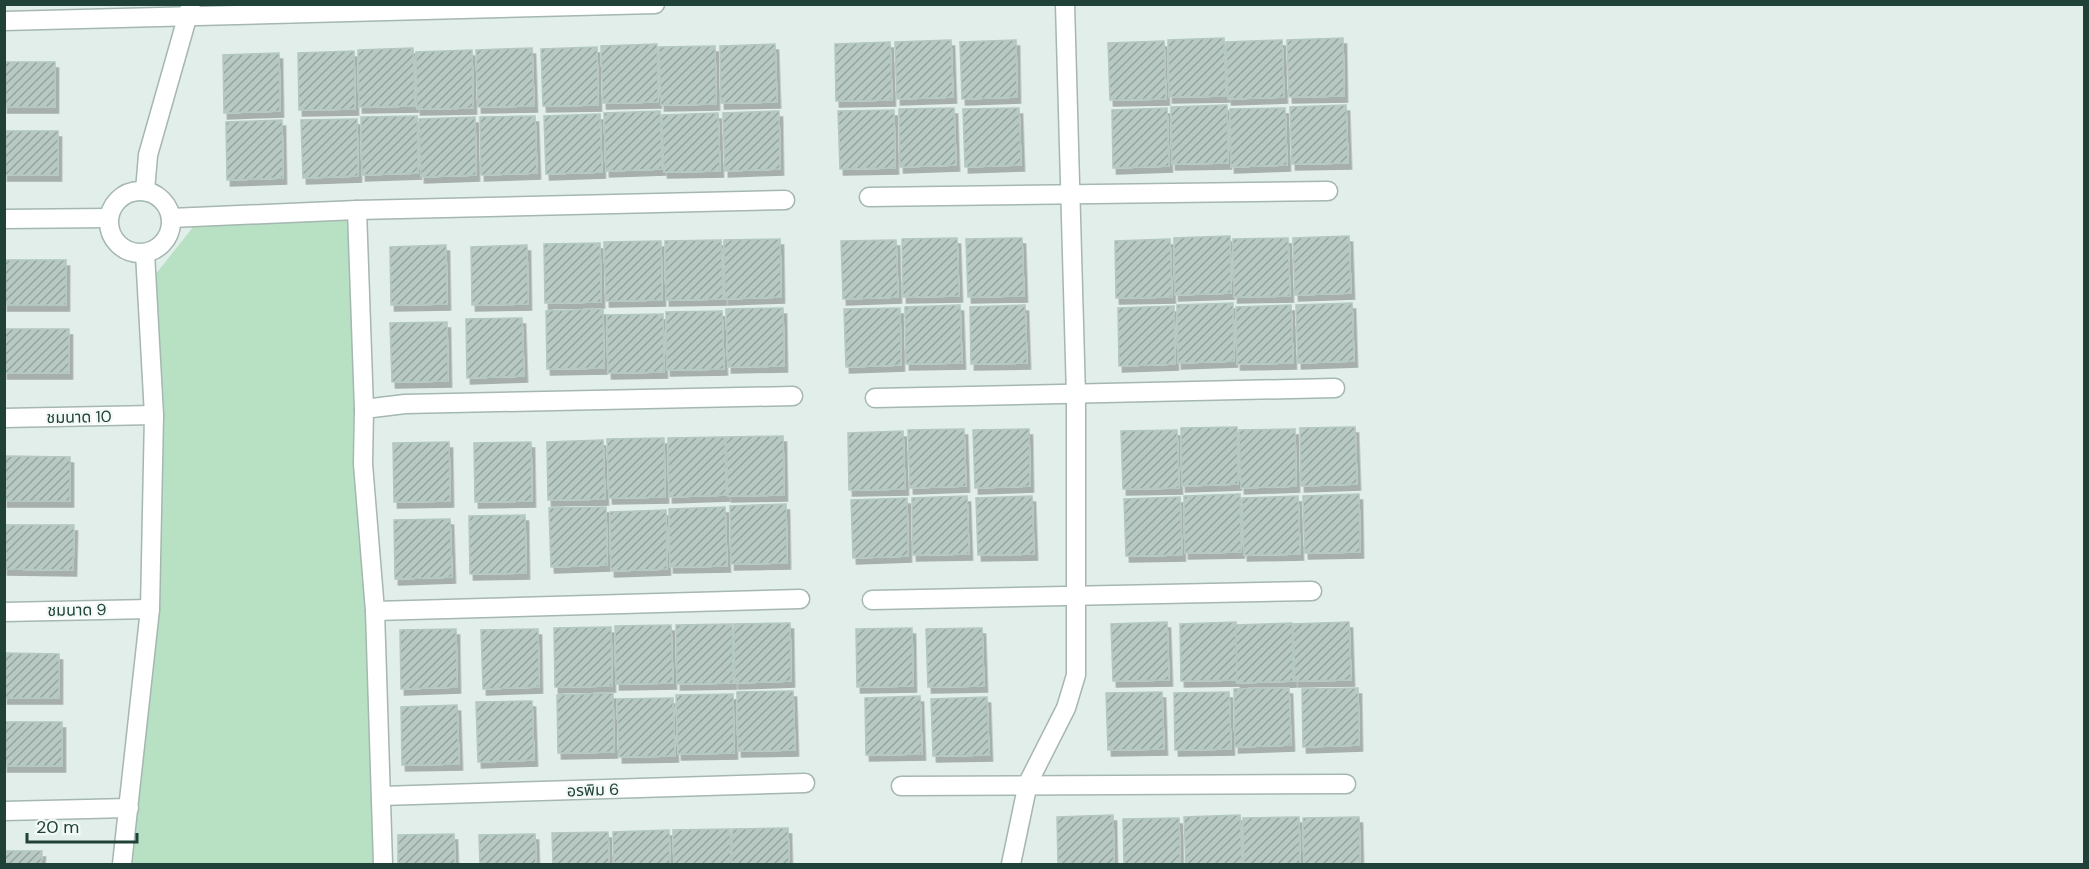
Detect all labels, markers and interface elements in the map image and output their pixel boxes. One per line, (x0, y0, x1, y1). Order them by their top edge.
street label: ชมนาด 10 (46, 406, 112, 428)
street label: ชมนาด 9 (47, 599, 107, 621)
street label: อรพิม 6 (567, 779, 619, 801)
scale bar (27, 806, 136, 844)
text: 20 m (36, 815, 79, 839)

